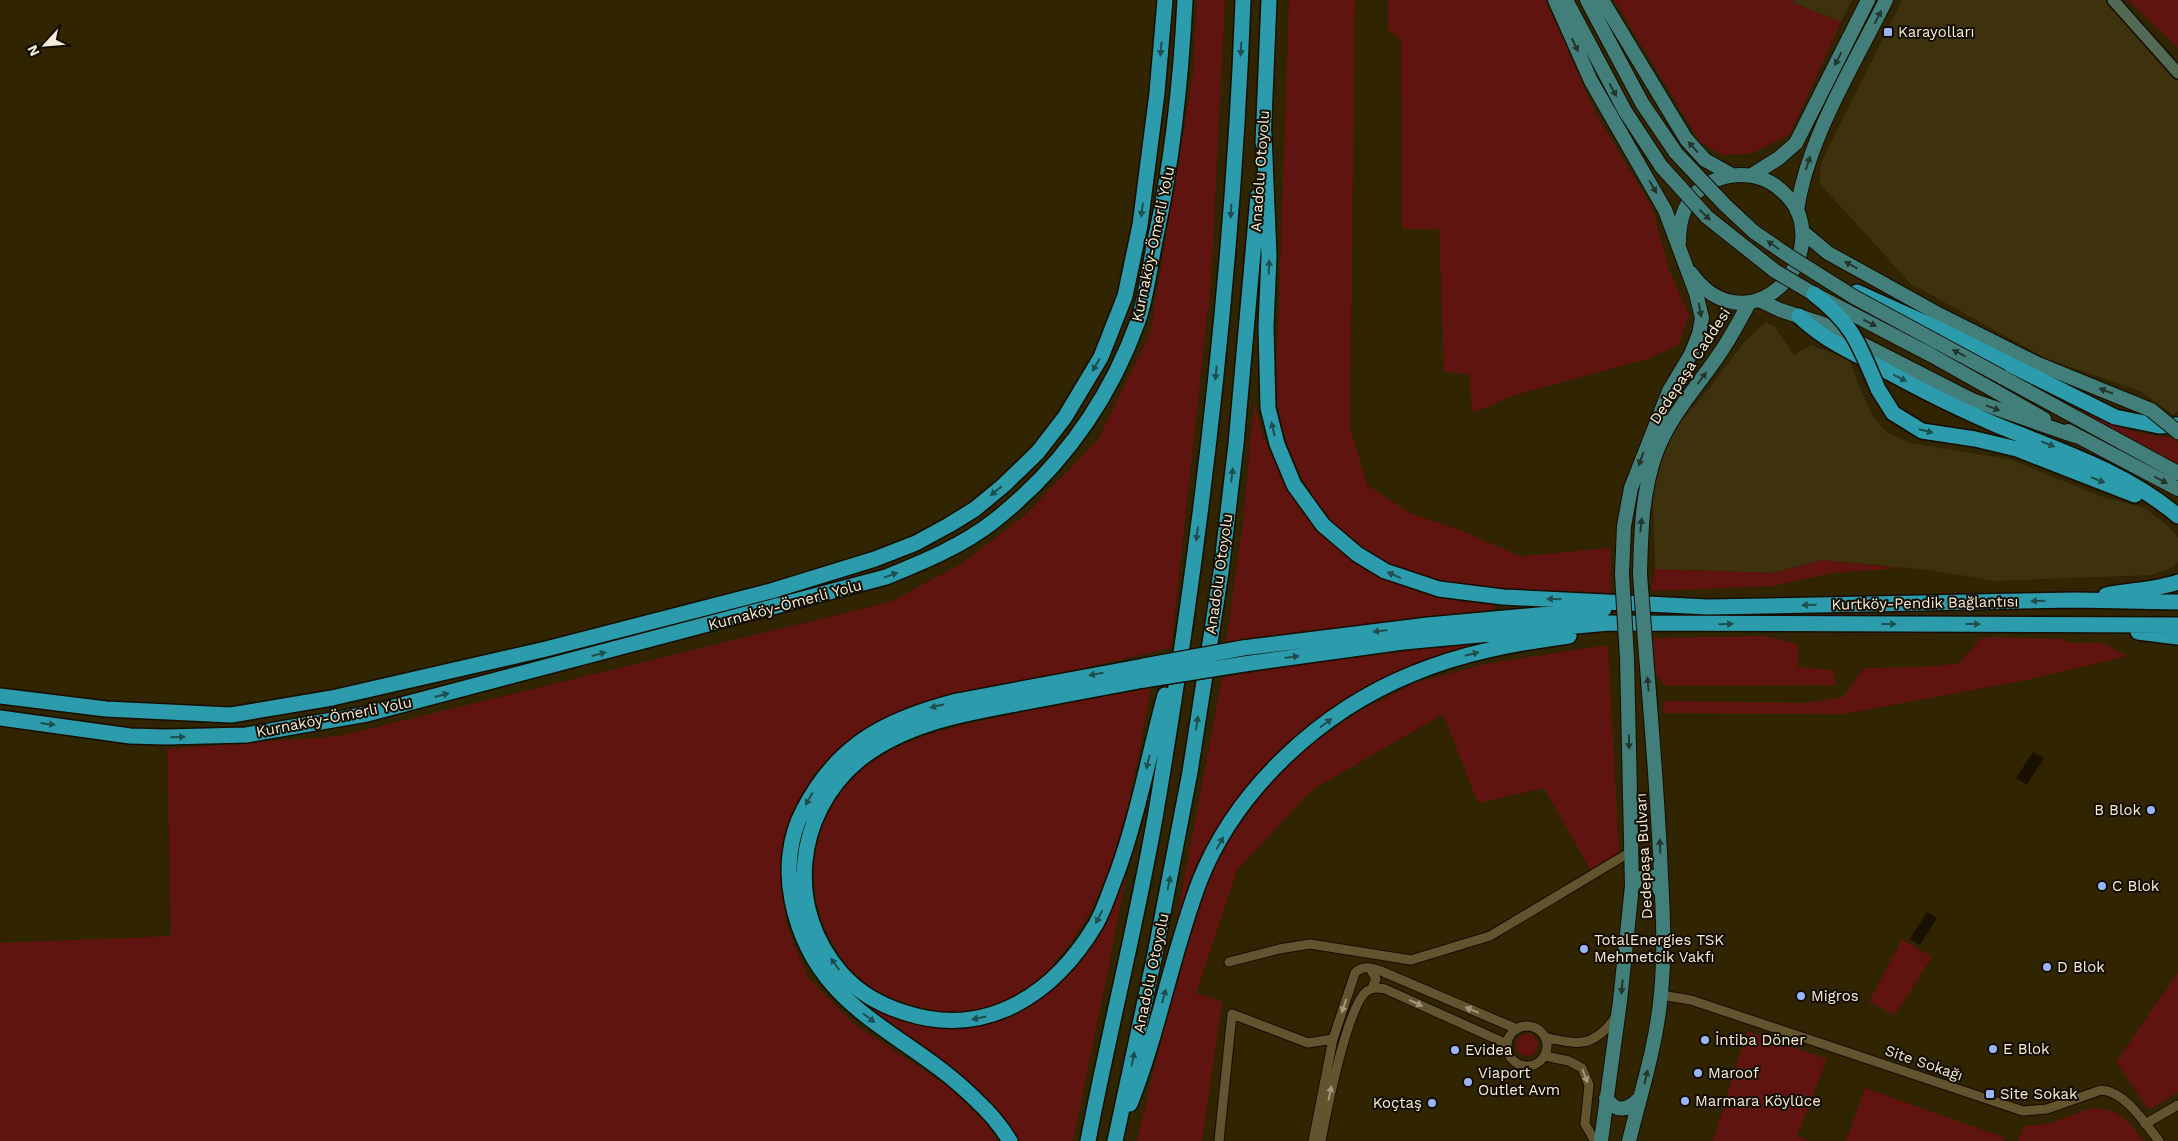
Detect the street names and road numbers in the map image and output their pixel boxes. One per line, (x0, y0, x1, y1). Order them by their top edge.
street label: Anadolu Otoyolu (1247, 110, 1273, 232)
street label: Kurnaköy-Ömerli Yolu (1128, 165, 1178, 323)
street label: Dedepaşa Caddesi (1646, 305, 1734, 427)
street label: Anadolu Otoyolu (1202, 512, 1236, 636)
street label: Kurnaköy-Ömerli Yolu (706, 576, 864, 634)
street label: Kurtköy-Pendik Bağlantısı (1831, 592, 2019, 614)
street label: Kurnaköy-Ömerli Yolu (255, 693, 413, 741)
street label: Dedepaşa Bulvarı (1632, 793, 1656, 919)
street label: Anadolu Otoyolu (1130, 912, 1172, 1034)
street label: Site Sokağı (1883, 1041, 1965, 1085)

